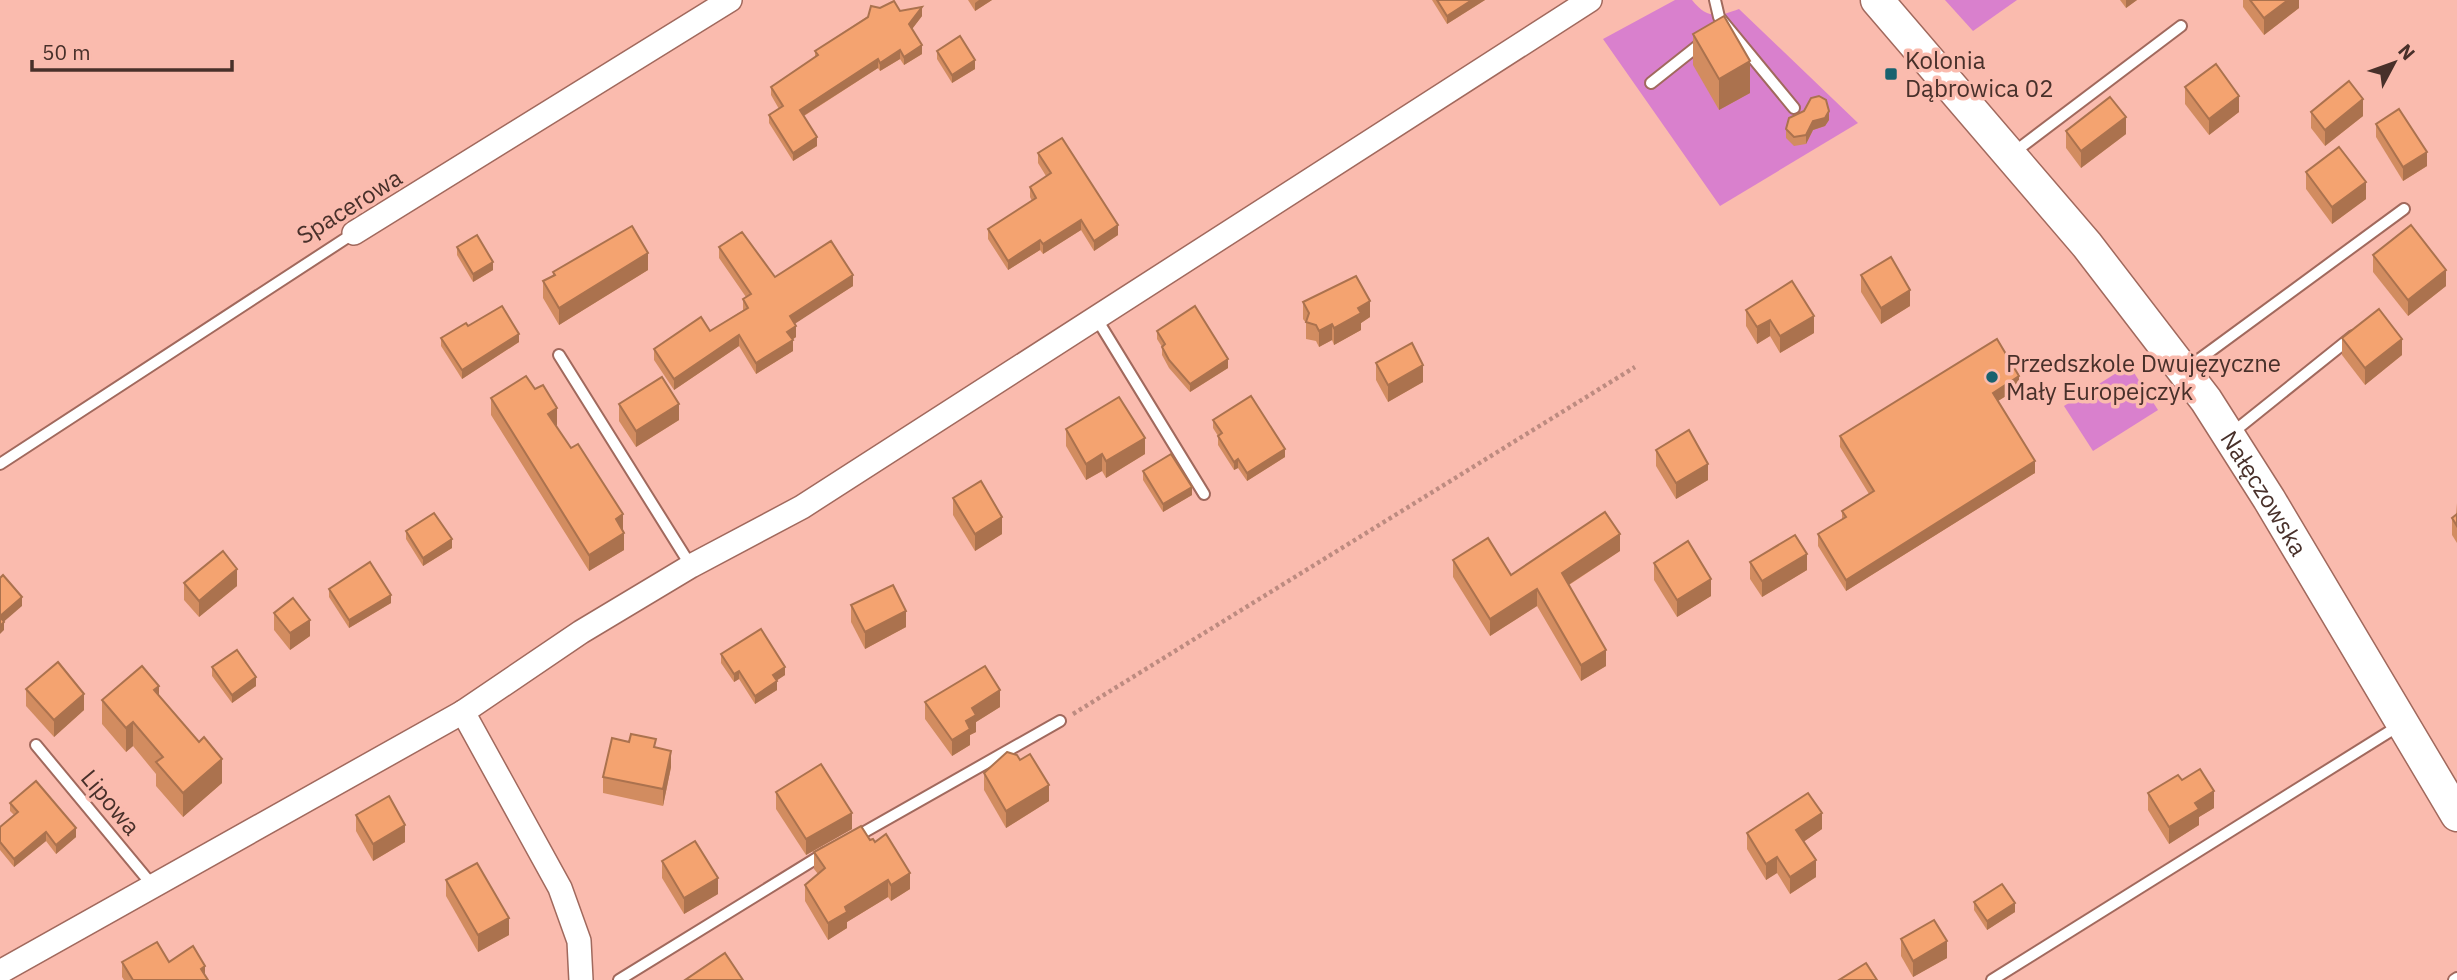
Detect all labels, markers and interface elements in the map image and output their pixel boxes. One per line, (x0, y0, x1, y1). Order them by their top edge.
scale bar (32, 28, 231, 72)
north arrow (2359, 28, 2429, 98)
text: 50 m (42, 38, 91, 66)
text: N (2393, 39, 2420, 65)
place label: Kolonia Dąbrowica 02 (1905, 44, 2054, 104)
marker: Kolonia Dąbrowica 02 (1883, 66, 1899, 82)
street label: Spacerowa (290, 161, 408, 251)
place label: Przedszkole Dwujęzyczne Mały Europejczyk (2006, 347, 2281, 407)
marker: Przedszkole Dwujęzyczne Mały Europejczyk (1984, 369, 2000, 385)
street label: Nałęczowska (2214, 424, 2315, 562)
street label: Lipowa (74, 762, 148, 842)

